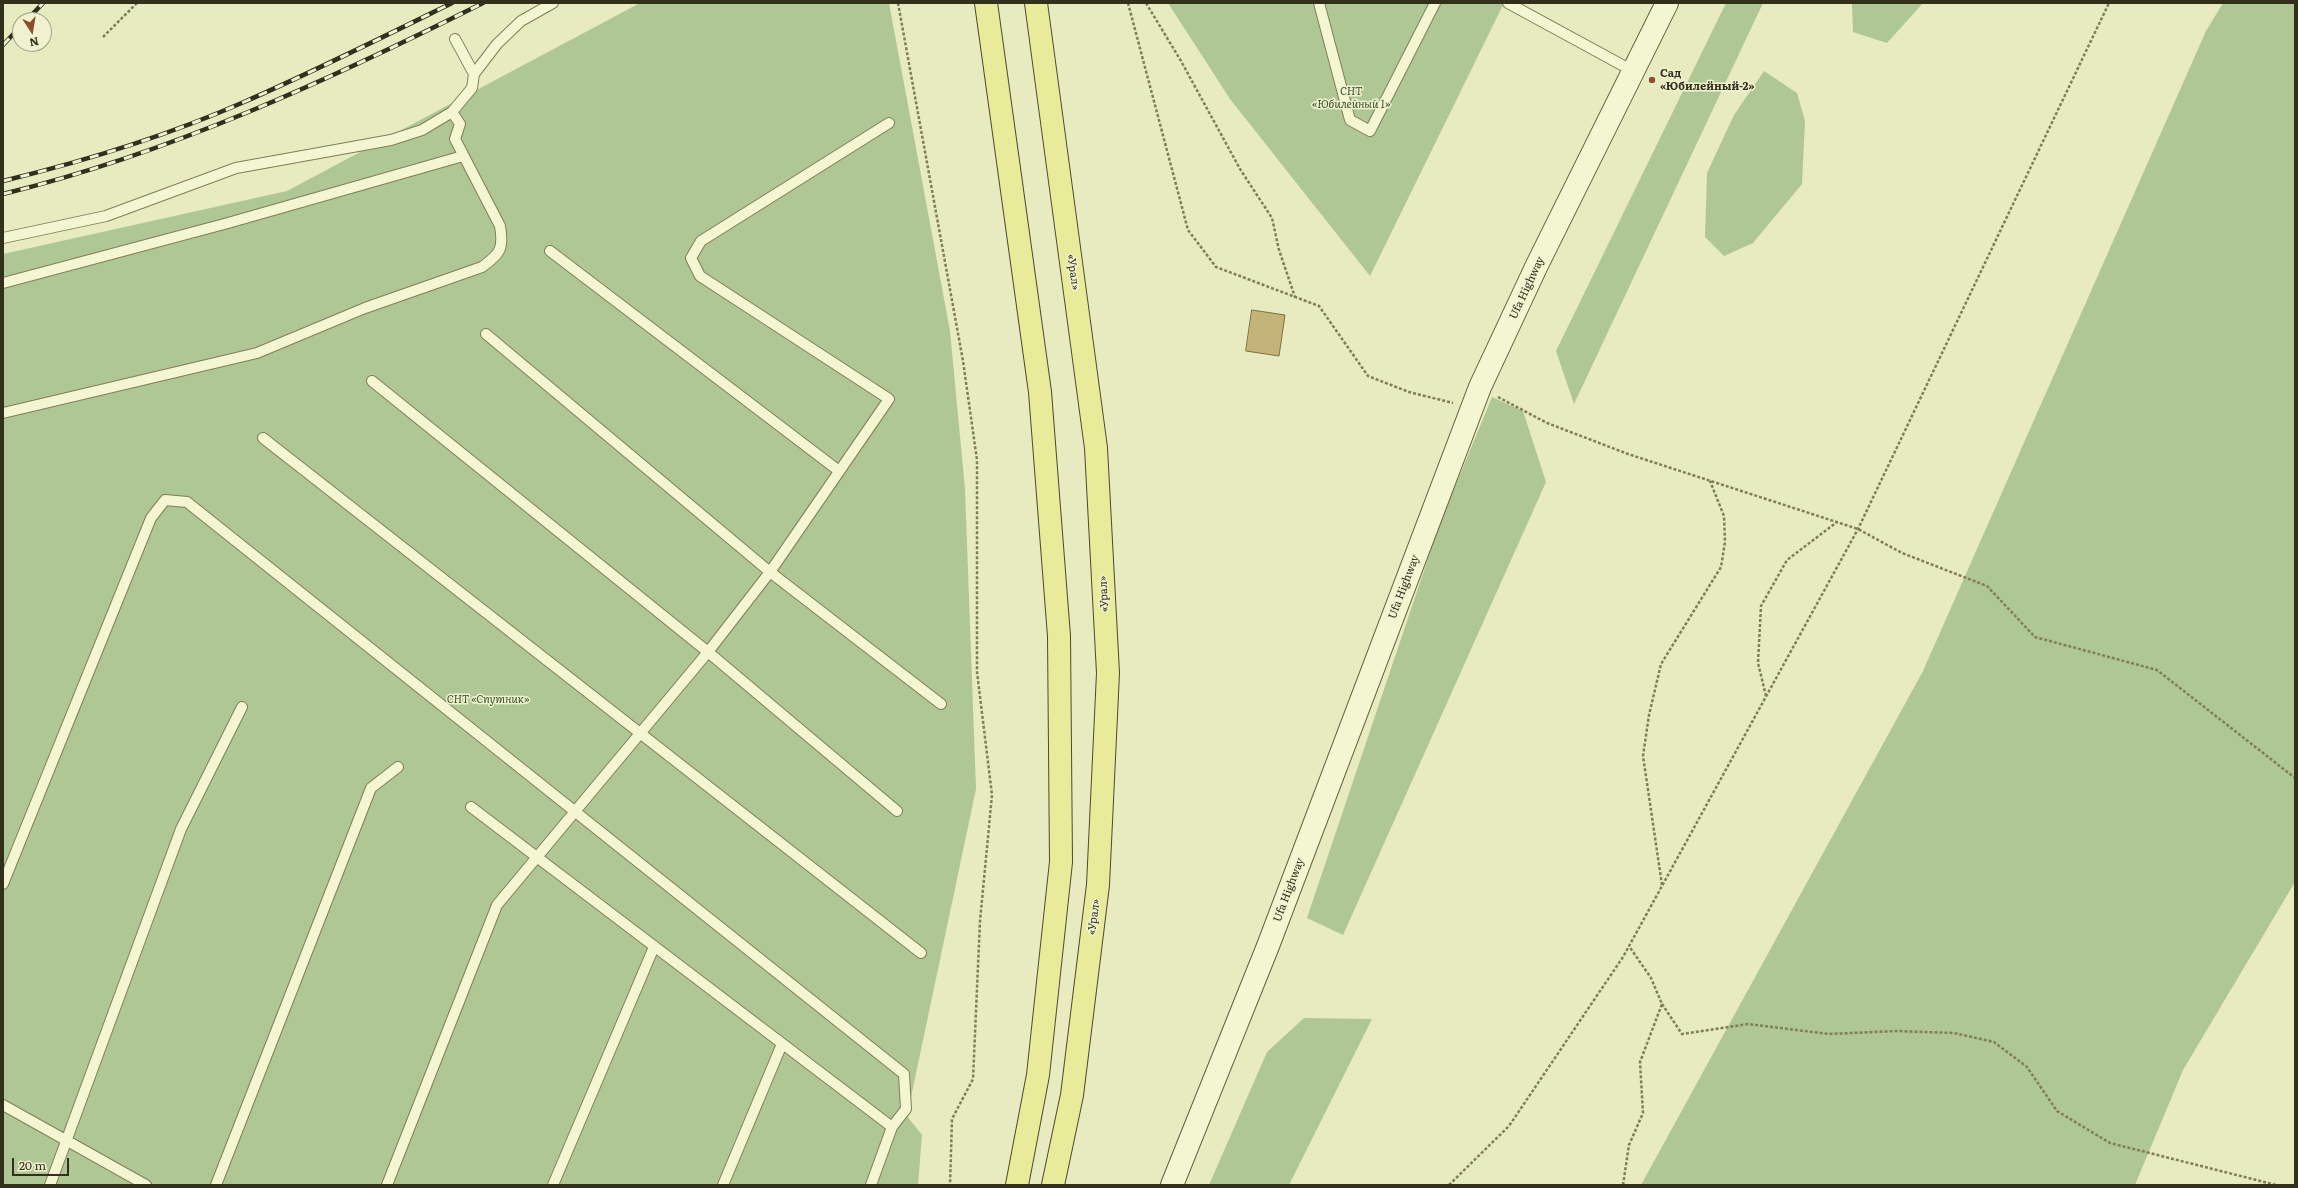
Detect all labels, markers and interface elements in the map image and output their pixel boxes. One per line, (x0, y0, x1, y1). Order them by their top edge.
north arrow (12, 12, 52, 52)
text: N (28, 34, 40, 52)
place label: Сад «Юбилейный-2» (1660, 67, 1754, 93)
marker: Сад «Юбилейный-2» (1647, 75, 1657, 85)
park label: СНТ «Юбилейный 1» (1312, 85, 1390, 111)
street label: «Урал» (1064, 253, 1082, 291)
street label: Ufa Highway (1507, 255, 1547, 321)
street label: Ufa Highway (1386, 553, 1422, 621)
street label: «Урал» (1096, 575, 1112, 613)
park label: СНТ «Спутник» (447, 693, 529, 707)
street label: Ufa Highway (1271, 856, 1307, 924)
street label: «Урал» (1085, 898, 1103, 936)
scale bar (14, 1150, 71, 1176)
text: 20 m (19, 1156, 46, 1174)

